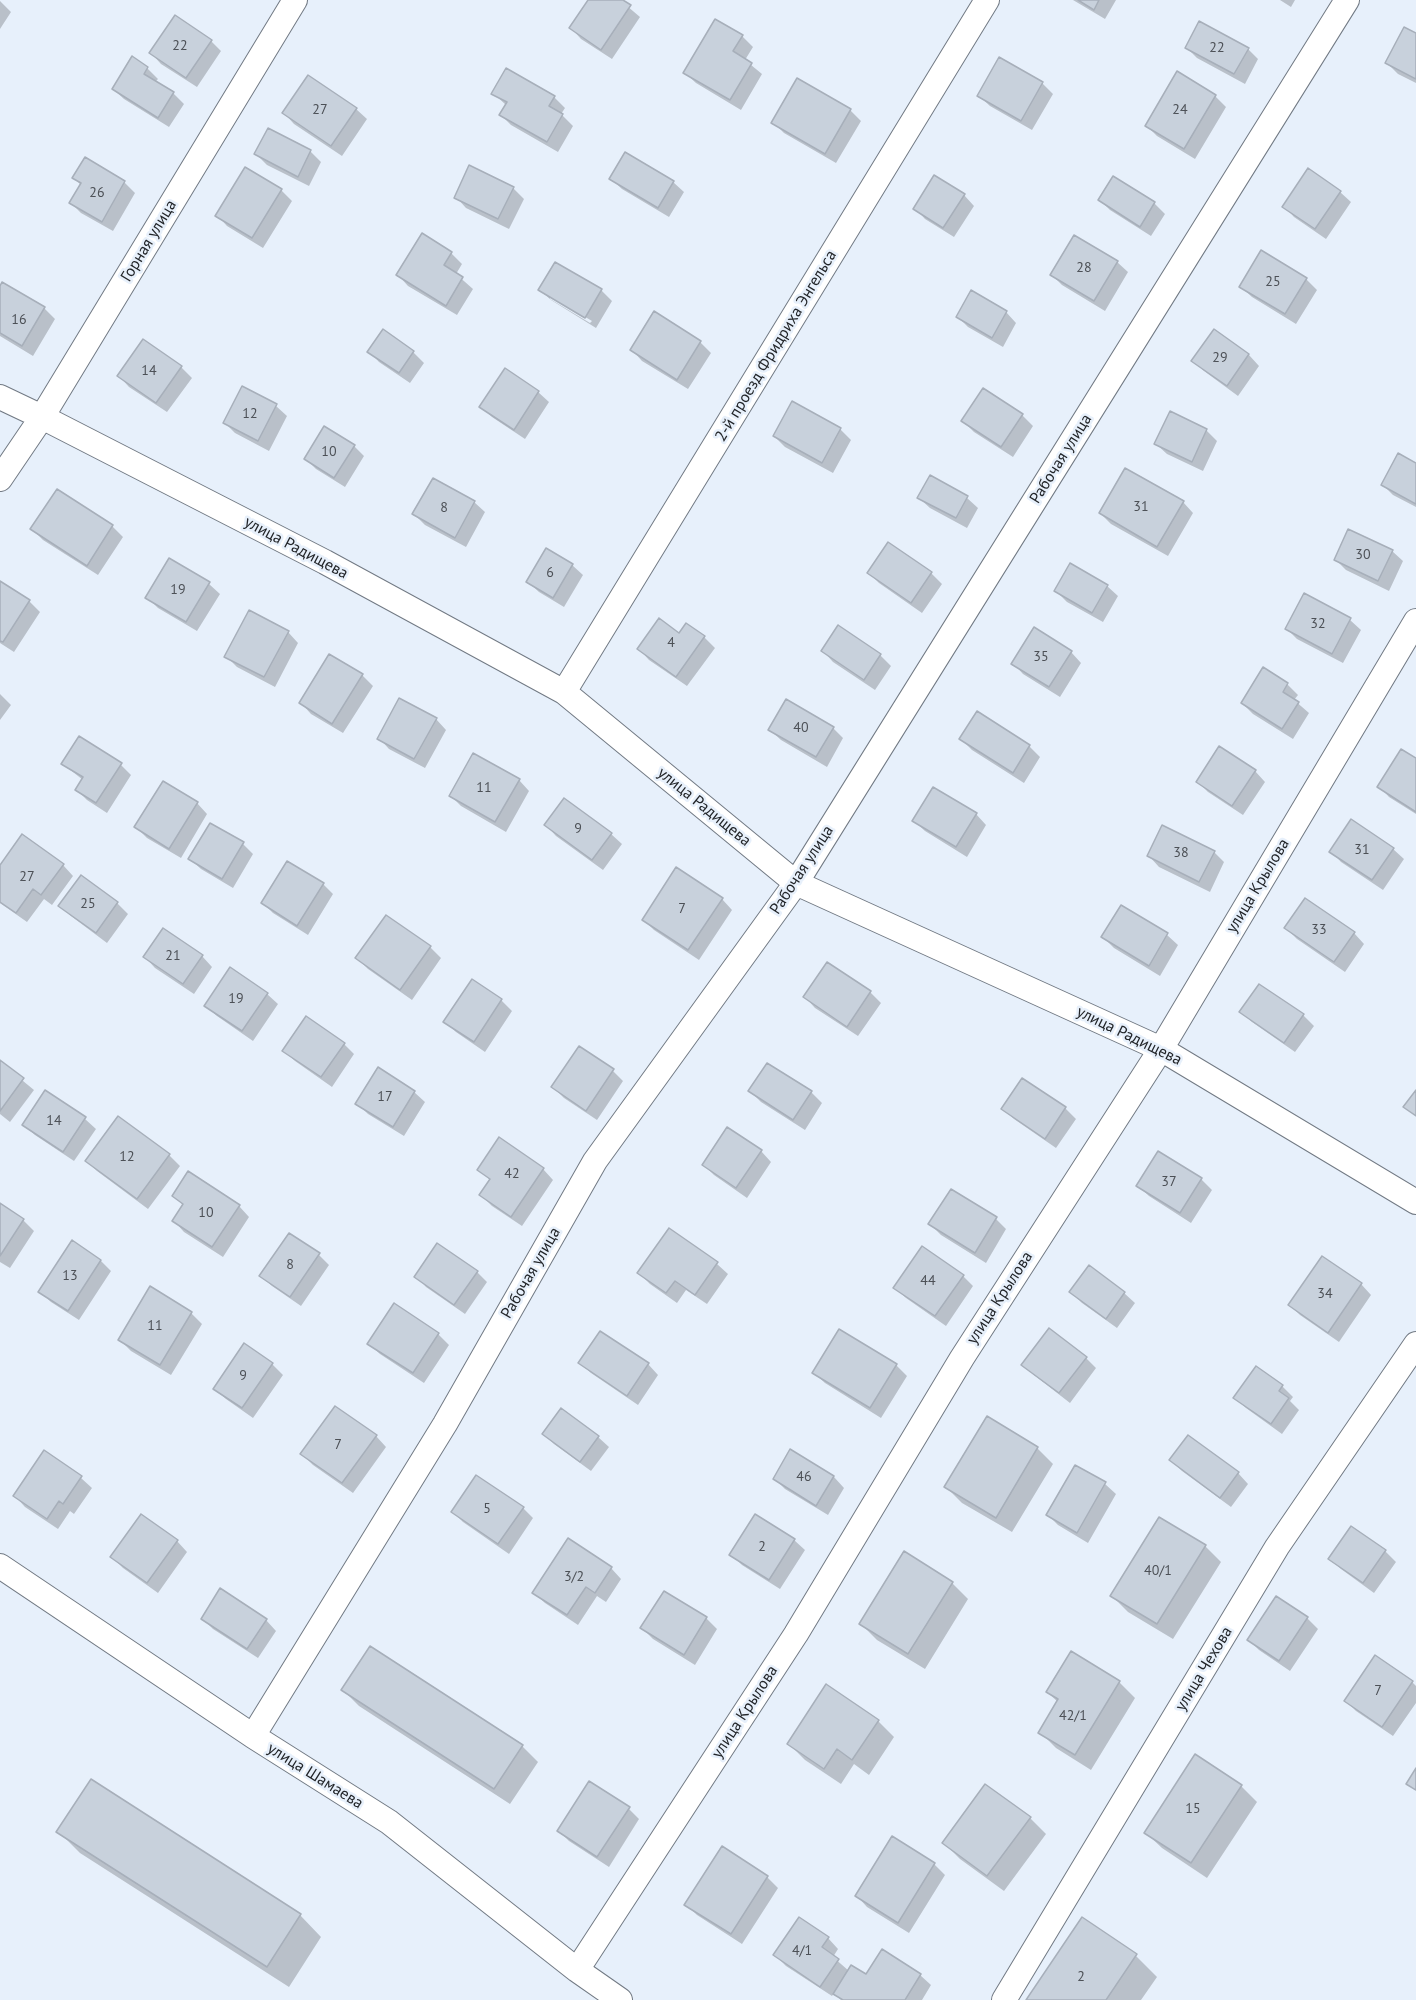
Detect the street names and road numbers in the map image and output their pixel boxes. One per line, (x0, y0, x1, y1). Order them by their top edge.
street label: Горная улица (117, 197, 181, 285)
street label: 2-й проезд Фридриха Энгельса (711, 247, 841, 445)
street label: Рабочая улица (1026, 411, 1096, 507)
street label: улица Радищева (241, 513, 351, 583)
street label: улица Радищева (653, 763, 755, 851)
street label: Рабочая улица (766, 822, 838, 918)
street label: улица Крылова (1222, 835, 1294, 937)
street label: улица Радищева (1073, 1002, 1185, 1070)
street label: Рабочая улица (497, 1224, 565, 1322)
street label: улица Крылова (963, 1248, 1037, 1348)
street label: улица Чехова (1171, 1623, 1237, 1715)
street label: улица Крылова (708, 1662, 782, 1762)
street label: улица Шамаева (264, 1739, 366, 1813)

